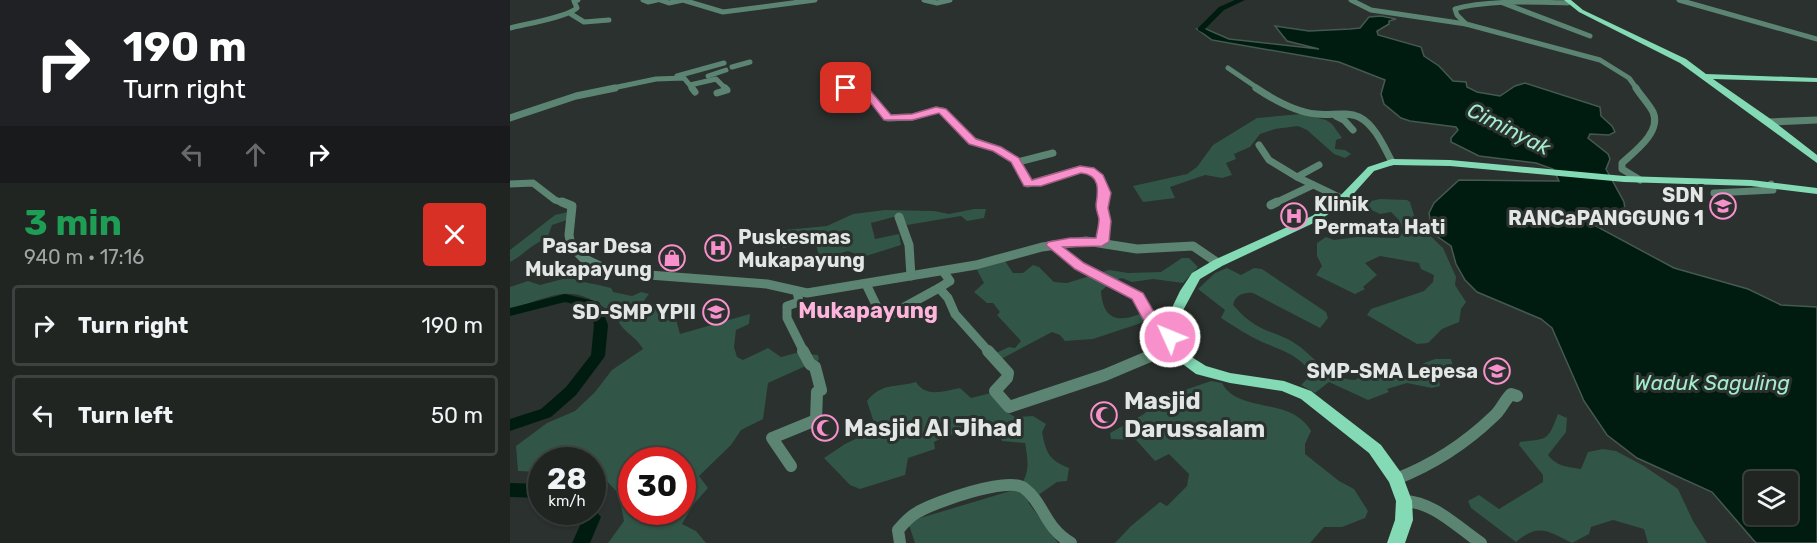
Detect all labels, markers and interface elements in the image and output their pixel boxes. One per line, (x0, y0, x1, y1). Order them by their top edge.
text: 190 m (123, 22, 247, 72)
icon: right (24, 24, 102, 102)
pin (820, 62, 871, 113)
icon: arrive (829, 71, 862, 104)
text: Turn right (123, 73, 246, 105)
water label: Ciminyak (1463, 97, 1556, 161)
icon: left (176, 138, 209, 171)
icon: ahead (239, 138, 272, 171)
icon: right (302, 138, 335, 171)
place label: SDN RANCaPANGGUNG 1 (1508, 183, 1704, 230)
school or university icon: SDN RANCaPANGGUNG 1 (1708, 191, 1738, 221)
place label: Klinik Permata Hati (1314, 192, 1445, 239)
text: 3 min (24, 201, 122, 244)
hospital icon: Klinik Permata Hati (1279, 201, 1309, 231)
button: close (423, 203, 486, 266)
place label: Puskesmas Mukapayung (738, 225, 865, 272)
hospital icon: Puskesmas Mukapayung (703, 233, 733, 263)
place label: Pasar Desa Mukapayung (525, 234, 652, 281)
shop icon: Pasar Desa Mukapayung (657, 243, 687, 273)
text: 940 m · 17:16 (24, 245, 144, 269)
school or university icon: SD-SMP YPII (701, 297, 731, 327)
district label: Mukapayung (798, 297, 938, 324)
place label: SD-SMP YPII (572, 300, 696, 324)
position arrow (1138, 305, 1202, 369)
icon: right (27, 309, 60, 342)
text: Turn right (78, 312, 188, 339)
text: 190 m (422, 312, 483, 339)
school or university icon: SMP-SMA Lepesa (1482, 356, 1512, 386)
place label: SMP-SMA Lepesa (1306, 359, 1478, 383)
water label: Waduk Saguling (1634, 370, 1790, 395)
place label: Masjid Darussalam (1124, 387, 1265, 443)
icon: left (27, 399, 60, 432)
mosque icon: Masjid Darussalam (1089, 400, 1119, 430)
text: Turn left (78, 402, 173, 429)
text: 50 m (431, 402, 483, 429)
mosque icon: Masjid Al Jihad (810, 413, 840, 443)
place label: Masjid Al Jihad (844, 414, 1022, 442)
speed limit sign: 30 (618, 447, 696, 525)
text: 28 (547, 461, 587, 497)
map controls (1744, 471, 1798, 525)
button: layers (1744, 471, 1798, 525)
text: km/h (548, 492, 586, 510)

